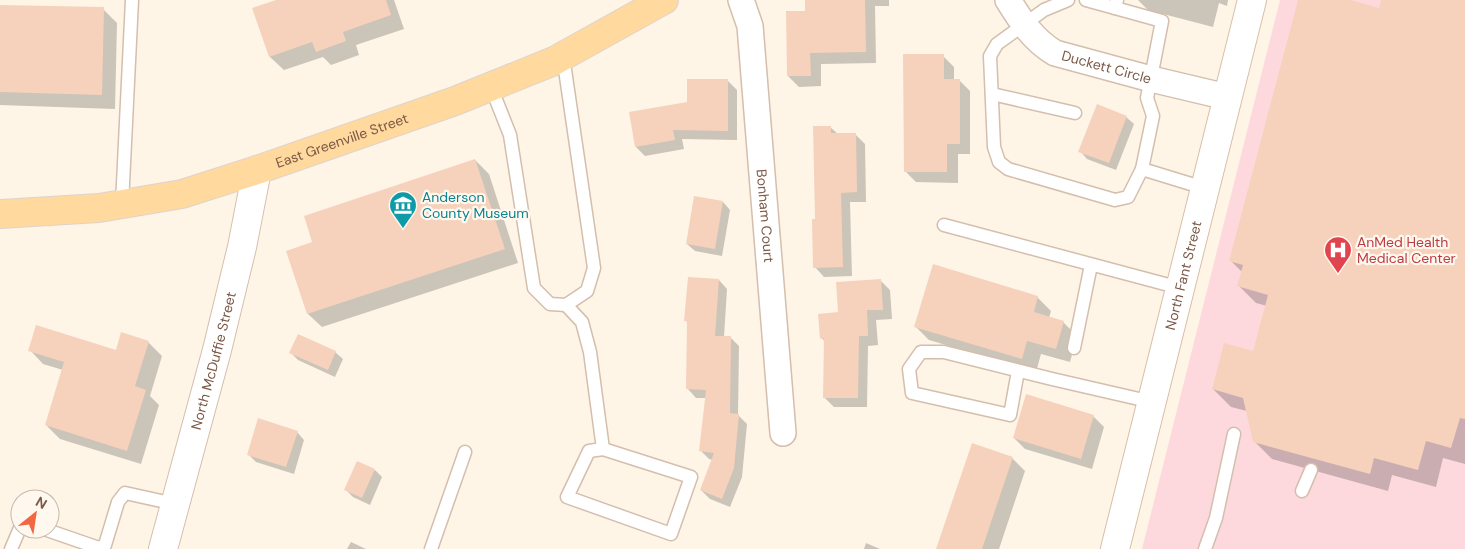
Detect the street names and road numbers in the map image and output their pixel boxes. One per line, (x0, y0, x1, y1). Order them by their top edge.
street label: Duckett Circle (1060, 46, 1153, 88)
street label: East Greenville Street (273, 109, 411, 172)
street label: Bonham Court (753, 168, 778, 263)
street label: North Fant Street (1161, 219, 1206, 332)
street label: North McDuffie Street (187, 290, 240, 432)

